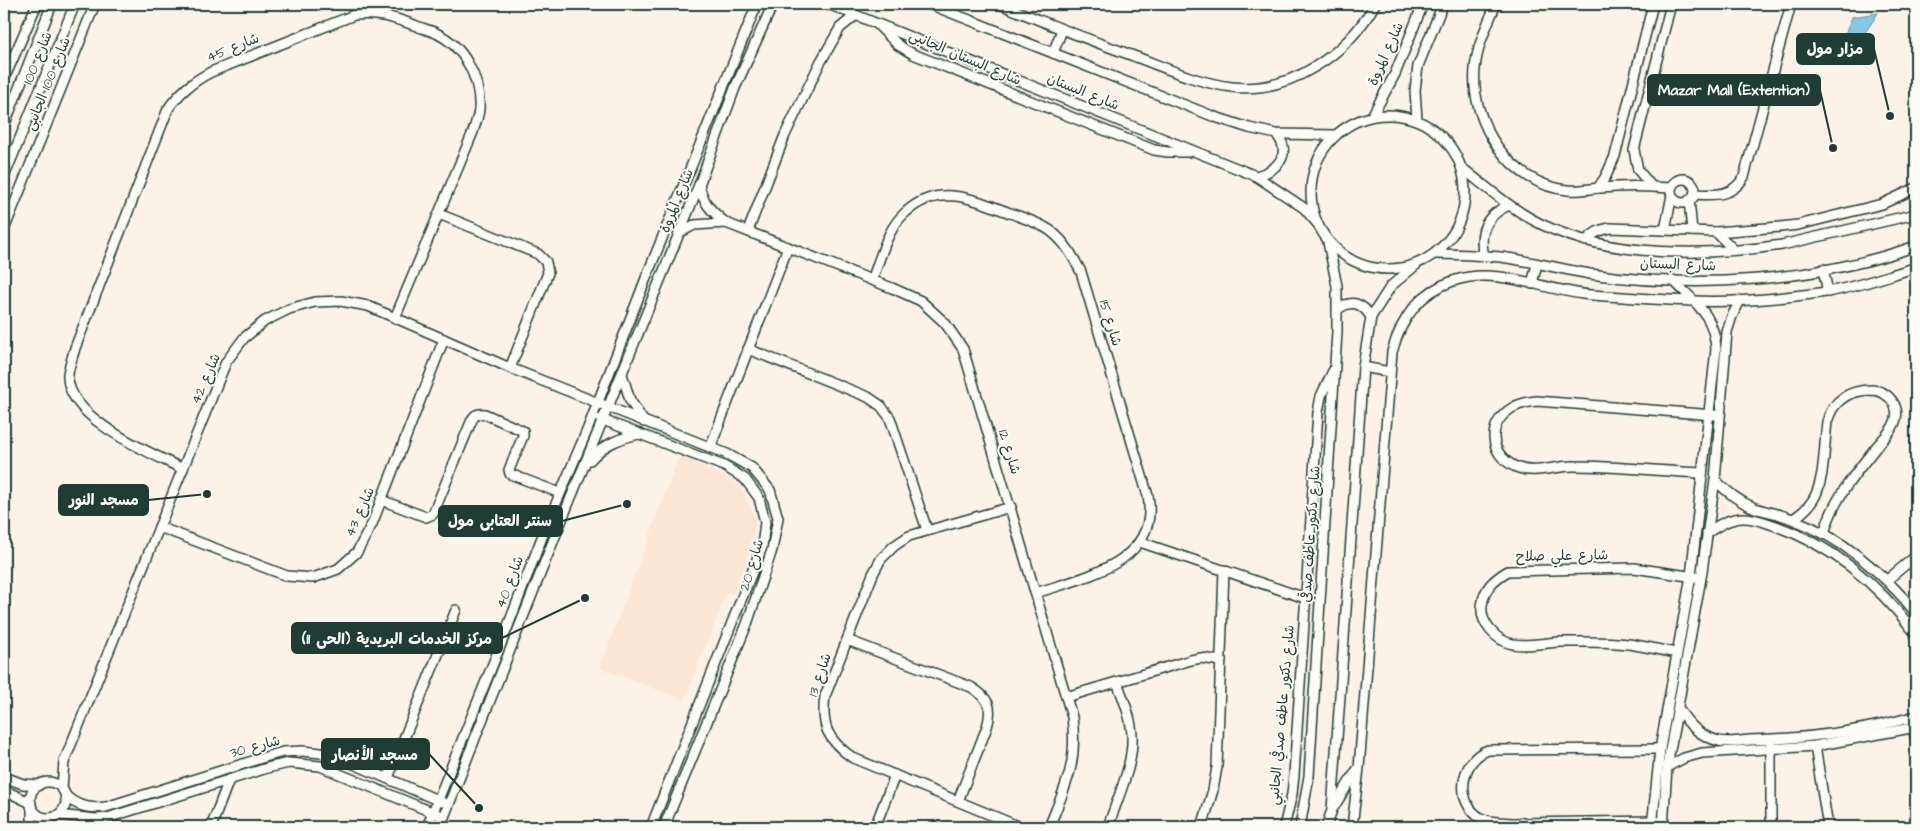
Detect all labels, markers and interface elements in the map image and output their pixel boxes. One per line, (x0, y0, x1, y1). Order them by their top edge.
street label: شارع المروة (1363, 19, 1409, 89)
street label: شارع البستان الجانبى (906, 25, 1024, 91)
street label: شارع 45 (204, 28, 262, 68)
street label: شارع 100 (18, 29, 58, 87)
street label: شارع 100 الجانبى (20, 34, 76, 134)
callout: مزار مول (1797, 34, 1874, 64)
text: مزار مول (1807, 39, 1863, 60)
street label: شارع البستان (1044, 68, 1122, 116)
callout: Mazar Mall (Extention) (1648, 75, 1820, 105)
text: Mazar Mall (Extention) (1658, 80, 1811, 101)
street label: شارع المروة (655, 166, 699, 236)
street label: شارع البستان (1640, 254, 1716, 276)
street label: شارع 15 (1093, 297, 1127, 349)
street label: شارع 42 (186, 351, 226, 407)
street label: شارع 12 (993, 427, 1025, 477)
street label: شارع دكتور عاطف صدقي (1296, 465, 1326, 603)
street label: شارع 43 (340, 484, 380, 540)
callout: مسجد النور (59, 485, 148, 515)
text: مسجد النور (67, 490, 139, 511)
callout: سنتر العتابى مول (439, 506, 562, 536)
text: سنتر العتابى مول (448, 511, 552, 532)
street label: شارع 20 (735, 537, 769, 593)
street label: شارع علي صلاح (1516, 545, 1608, 569)
street label: شارع 40 (491, 553, 529, 611)
callout: مركز الخدمات البريدية (الحى 11) (292, 623, 502, 653)
street label: شارع دكتور عاطف صدقي الجانبي (1264, 624, 1302, 806)
text: مركز الخدمات البريدية (الحى 11) (301, 629, 492, 650)
street label: شارع 13 (803, 651, 837, 699)
street label: شارع 30 (227, 731, 283, 763)
callout: مسجد الأنصار (322, 739, 429, 769)
text: مسجد الأنصار (330, 744, 418, 766)

